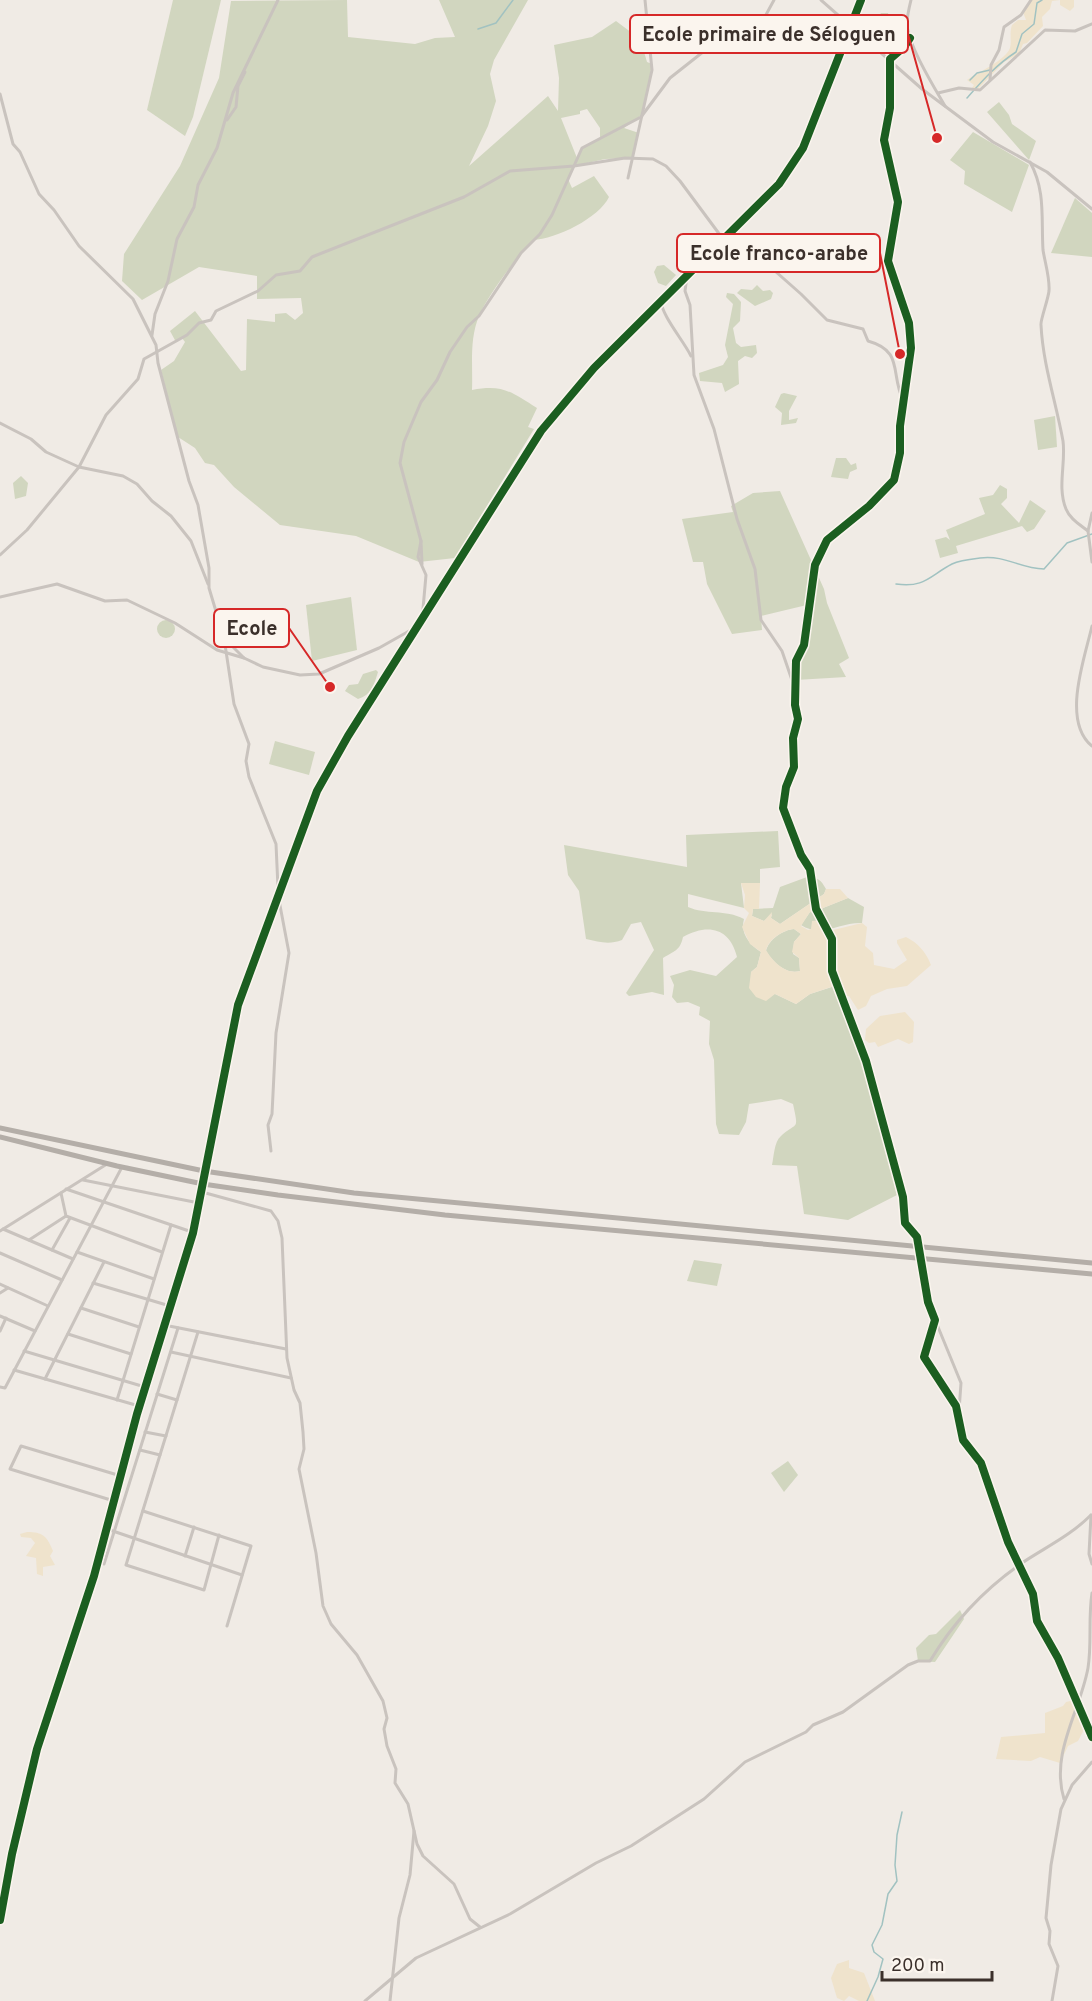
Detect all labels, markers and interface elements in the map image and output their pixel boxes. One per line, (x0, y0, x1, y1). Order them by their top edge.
callout: Ecole primaire de Séloguen (630, 15, 908, 53)
text: Ecole primaire de Séloguen (642, 23, 896, 49)
callout: Ecole franco-arabe (677, 234, 880, 272)
text: Ecole franco-arabe (690, 242, 868, 268)
callout: Ecole (214, 609, 289, 647)
text: Ecole (227, 617, 277, 643)
scale bar (882, 1944, 992, 1982)
text: 200 m (891, 1955, 944, 1978)

